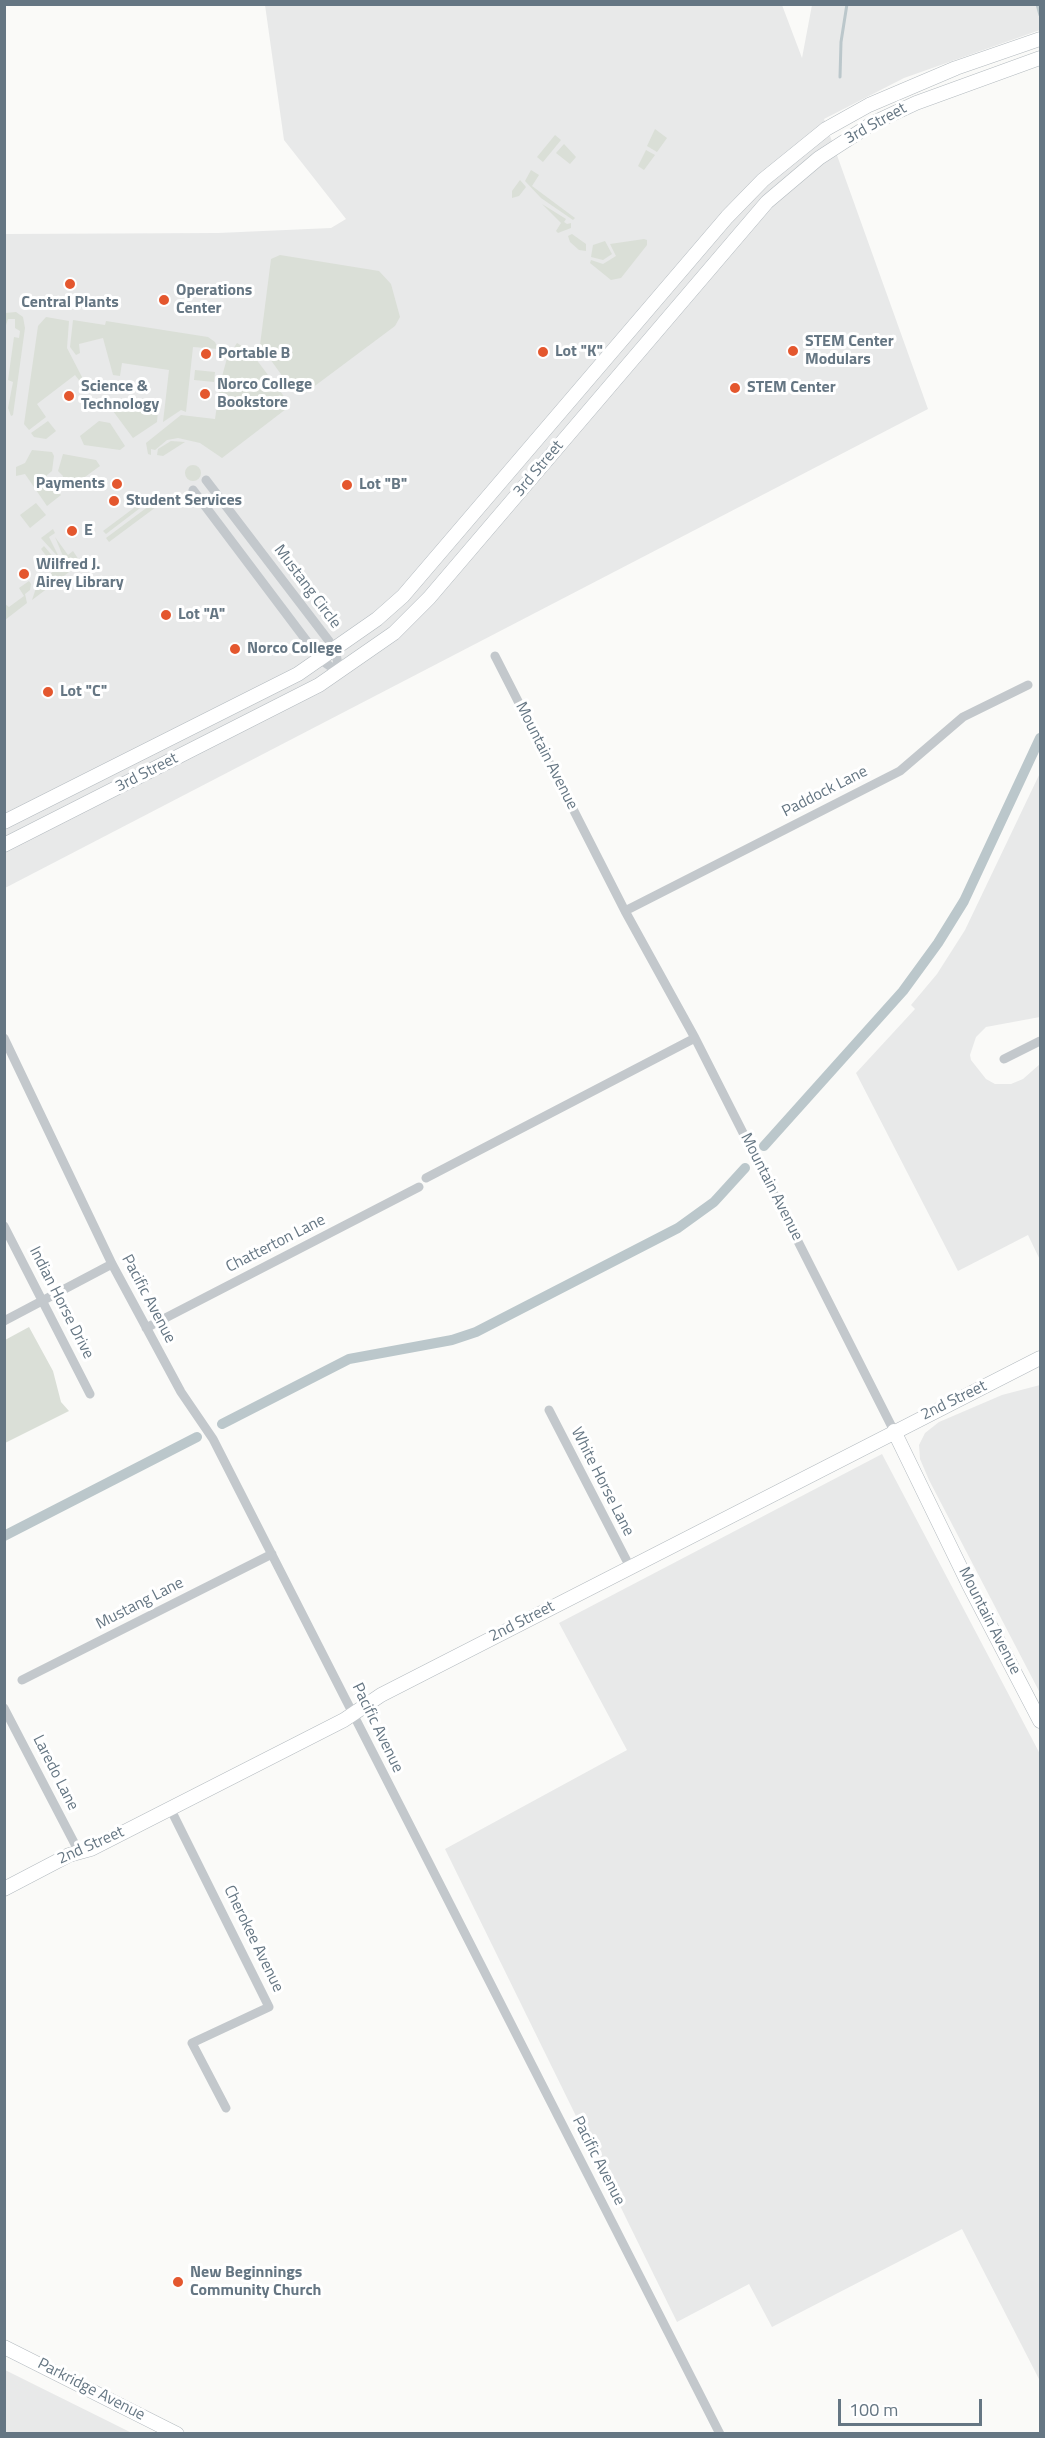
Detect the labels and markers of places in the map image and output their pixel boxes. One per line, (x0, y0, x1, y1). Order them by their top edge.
marker: Central Plants (63, 277, 77, 291)
place label: Operations Center (176, 281, 252, 319)
place label: Central Plants (21, 293, 119, 313)
marker: Operations Center (157, 293, 171, 307)
place label: STEM Center Modulars (805, 332, 894, 370)
place label: Lot "K" (555, 342, 603, 362)
place label: Portable B (218, 344, 290, 364)
marker: STEM Center Modulars (786, 344, 800, 358)
marker: Lot "K" (536, 345, 550, 359)
marker: Portable B (199, 347, 213, 361)
place label: Norco College Bookstore (217, 375, 312, 413)
place label: Science & Technology (81, 377, 159, 415)
place label: STEM Center (747, 378, 836, 398)
marker: STEM Center (728, 381, 742, 395)
marker: Norco College Bookstore (198, 387, 212, 401)
marker: Science & Technology (62, 389, 76, 403)
place label: Payments (36, 474, 105, 494)
place label: Lot "B" (359, 475, 407, 495)
marker: Payments (110, 477, 124, 491)
marker: Lot "B" (340, 478, 354, 492)
place label: Student Services (126, 491, 242, 511)
marker: Student Services (107, 494, 121, 508)
place label: E (84, 521, 93, 541)
marker: E (65, 524, 79, 538)
place label: Wilfred J. Airey Library (36, 555, 124, 593)
marker: Wilfred J. Airey Library (17, 567, 31, 581)
place label: Lot "A" (178, 605, 225, 625)
marker: Lot "A" (159, 608, 173, 622)
place label: Norco College (247, 639, 342, 659)
marker: Norco College (228, 642, 242, 656)
place label: Lot "C" (60, 682, 107, 702)
marker: Lot "C" (41, 685, 55, 699)
place label: New Beginnings Community Church (190, 2263, 321, 2301)
marker: New Beginnings Community Church (171, 2275, 185, 2289)

